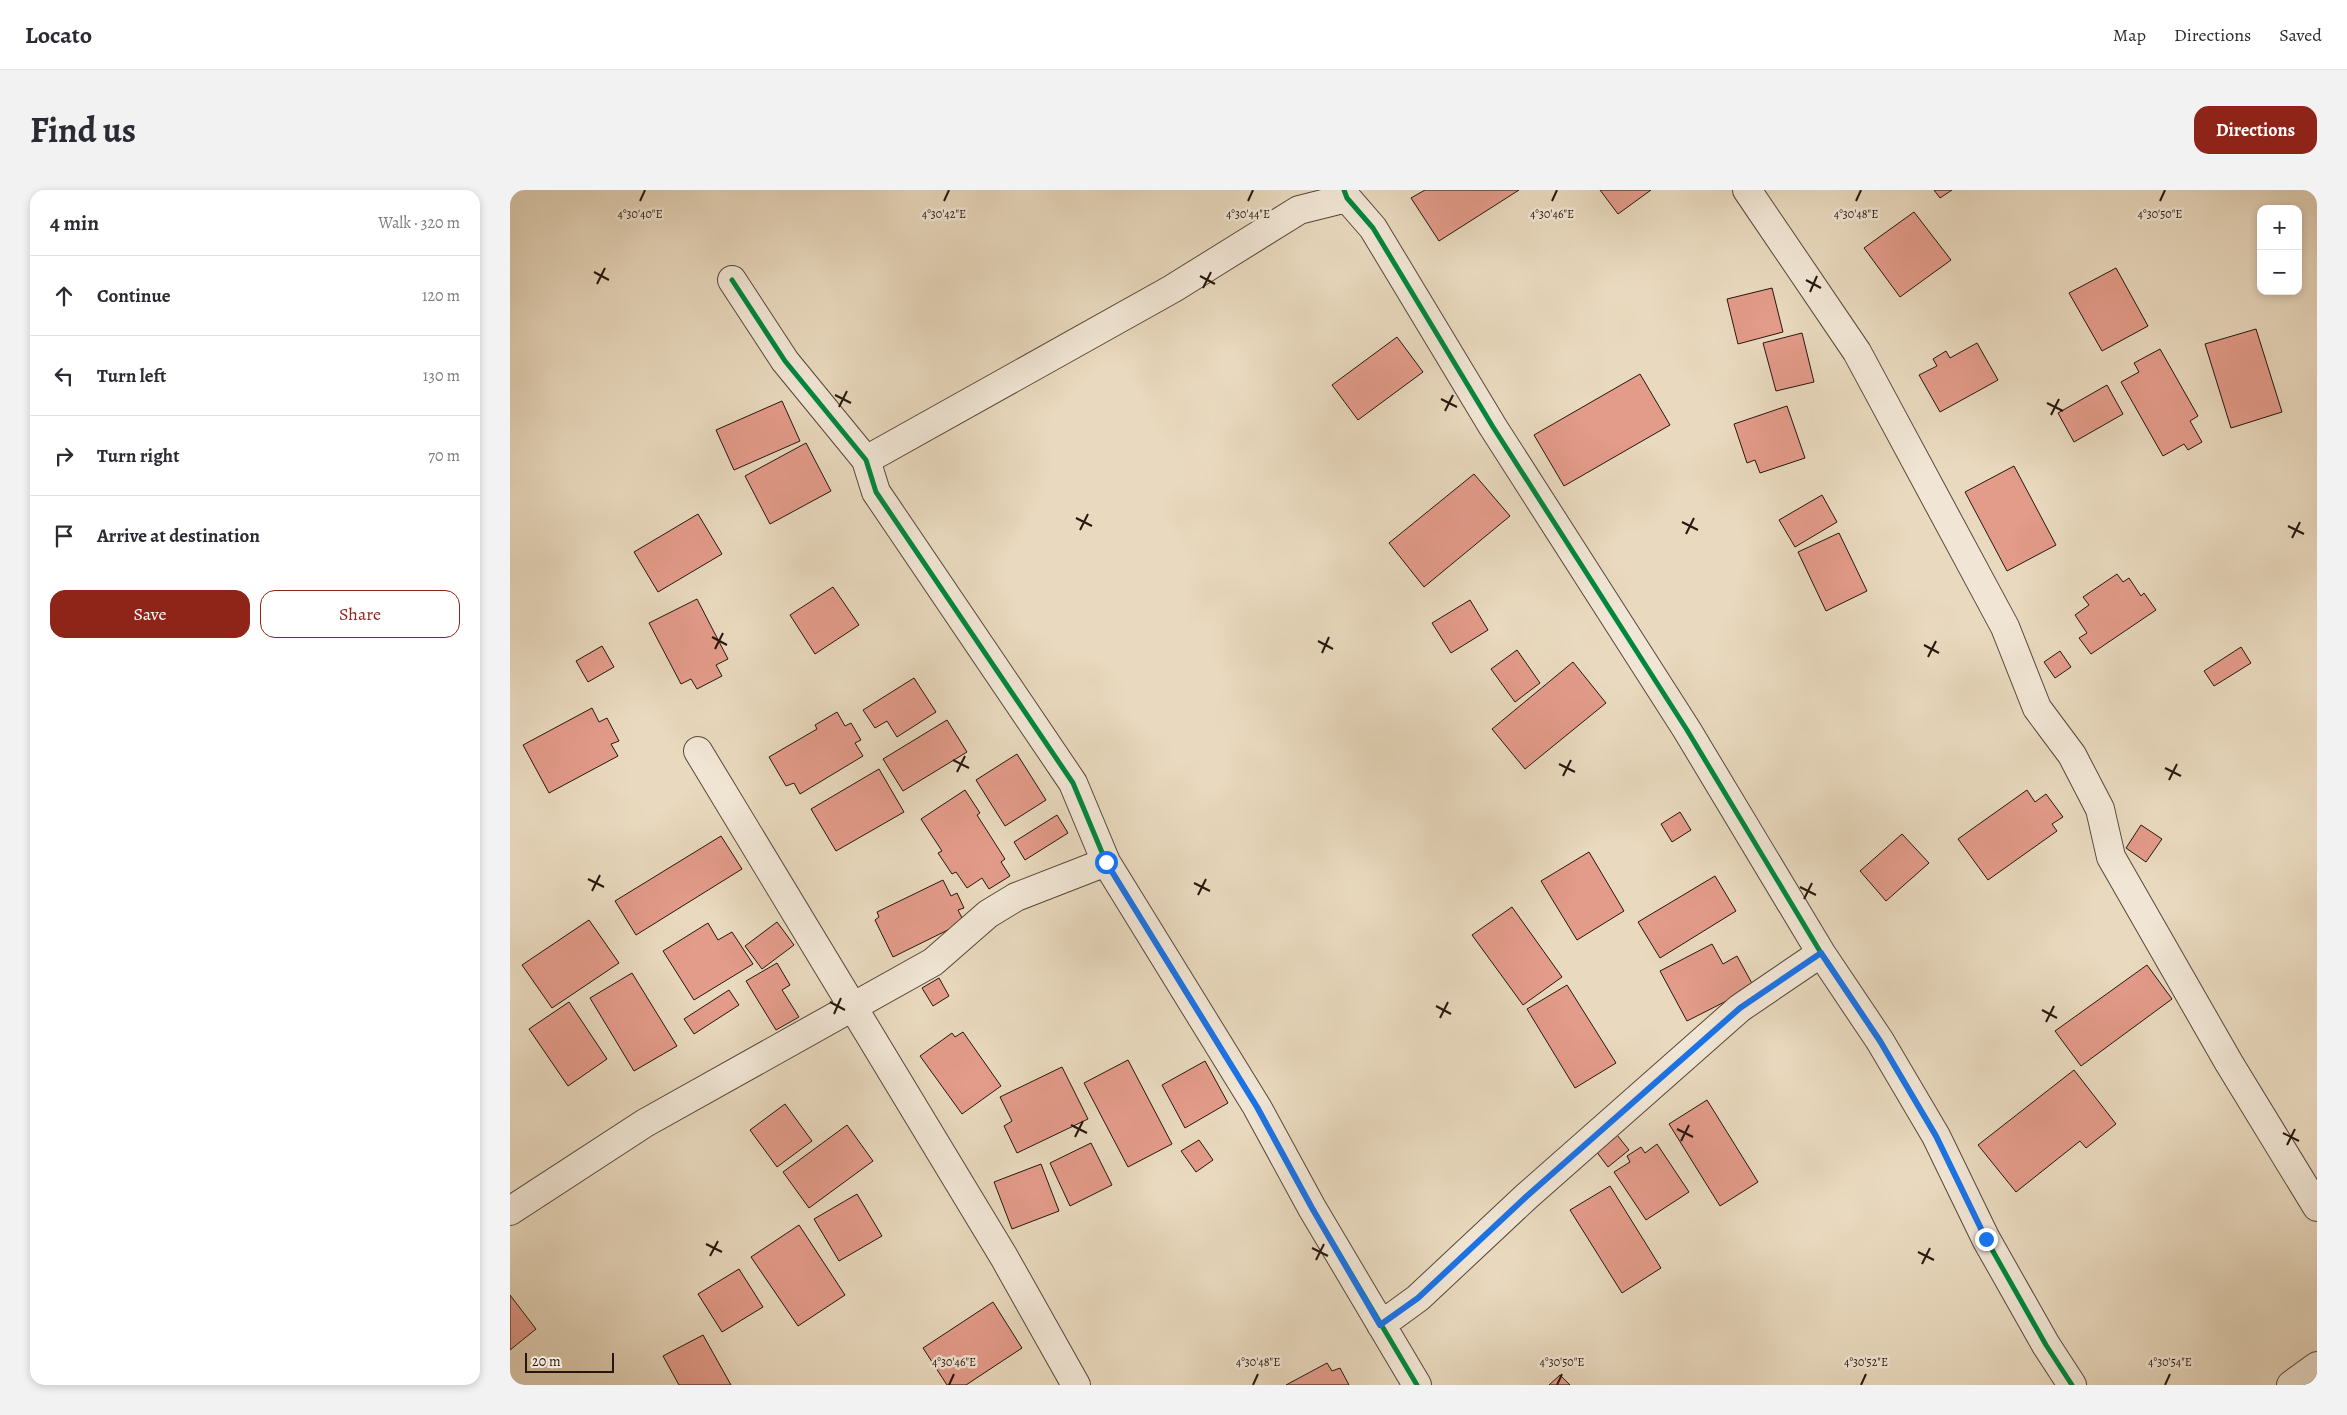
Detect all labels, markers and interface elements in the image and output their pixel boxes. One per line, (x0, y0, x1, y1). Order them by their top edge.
text: Locato (25, 19, 92, 51)
text: Map (2113, 23, 2146, 47)
text: Directions (2174, 23, 2251, 47)
text: Saved (2279, 23, 2322, 47)
text: Find us (30, 106, 136, 154)
button: Directions (2194, 106, 2317, 154)
map controls (2257, 205, 2302, 295)
button: + (2257, 205, 2302, 250)
text: 4°30'40"E (617, 206, 663, 222)
text: 4°30'42"E (922, 206, 966, 222)
text: 4°30'44"E (1226, 206, 1270, 222)
text: 4°30'46"E (1530, 206, 1574, 222)
text: 4°30'48"E (1834, 206, 1878, 222)
text: 4°30'50"E (2138, 206, 2182, 222)
text: 4 min (50, 209, 99, 237)
text: Walk · 320 m (378, 212, 460, 234)
button: − (2257, 250, 2302, 295)
icon: ahead (50, 282, 78, 310)
text: Continue (97, 283, 171, 309)
text: 120 m (422, 285, 460, 307)
icon: left (50, 362, 78, 390)
text: Turn left (97, 363, 166, 389)
text: 130 m (423, 365, 460, 387)
icon: right (50, 442, 78, 470)
text: Turn right (97, 443, 179, 469)
text: 70 m (428, 445, 460, 467)
icon: arrive (50, 522, 78, 550)
text: Arrive at destination (97, 523, 260, 549)
button: Save (50, 590, 250, 638)
button: Share (260, 590, 460, 638)
route start (1095, 851, 1118, 874)
route end (1975, 1228, 1998, 1251)
scale bar (525, 1350, 614, 1373)
text: 20 m (532, 1352, 561, 1371)
text: 4°30'46"E (932, 1354, 976, 1370)
text: 4°30'48"E (1236, 1354, 1280, 1370)
text: 4°30'50"E (1540, 1354, 1584, 1370)
text: 4°30'52"E (1844, 1354, 1888, 1370)
text: 4°30'54"E (2148, 1354, 2192, 1370)

